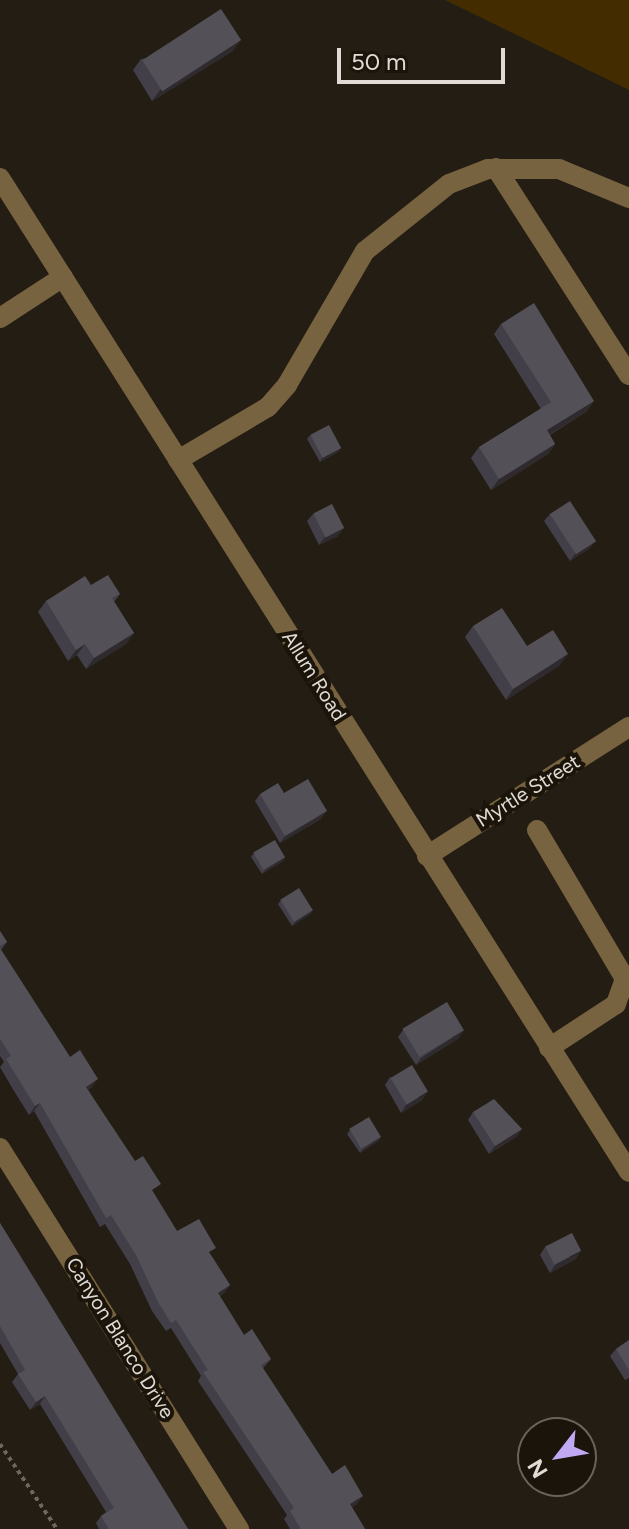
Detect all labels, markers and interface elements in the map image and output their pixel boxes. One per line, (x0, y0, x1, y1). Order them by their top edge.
scale bar (341, 32, 509, 82)
text: 50 m (351, 47, 407, 76)
street label: Allum Road (277, 627, 351, 725)
street label: Myrtle Street (472, 750, 584, 832)
street label: Canyon Blanco Drive (61, 1253, 179, 1423)
north arrow (517, 1417, 597, 1497)
text: N (522, 1454, 554, 1483)

